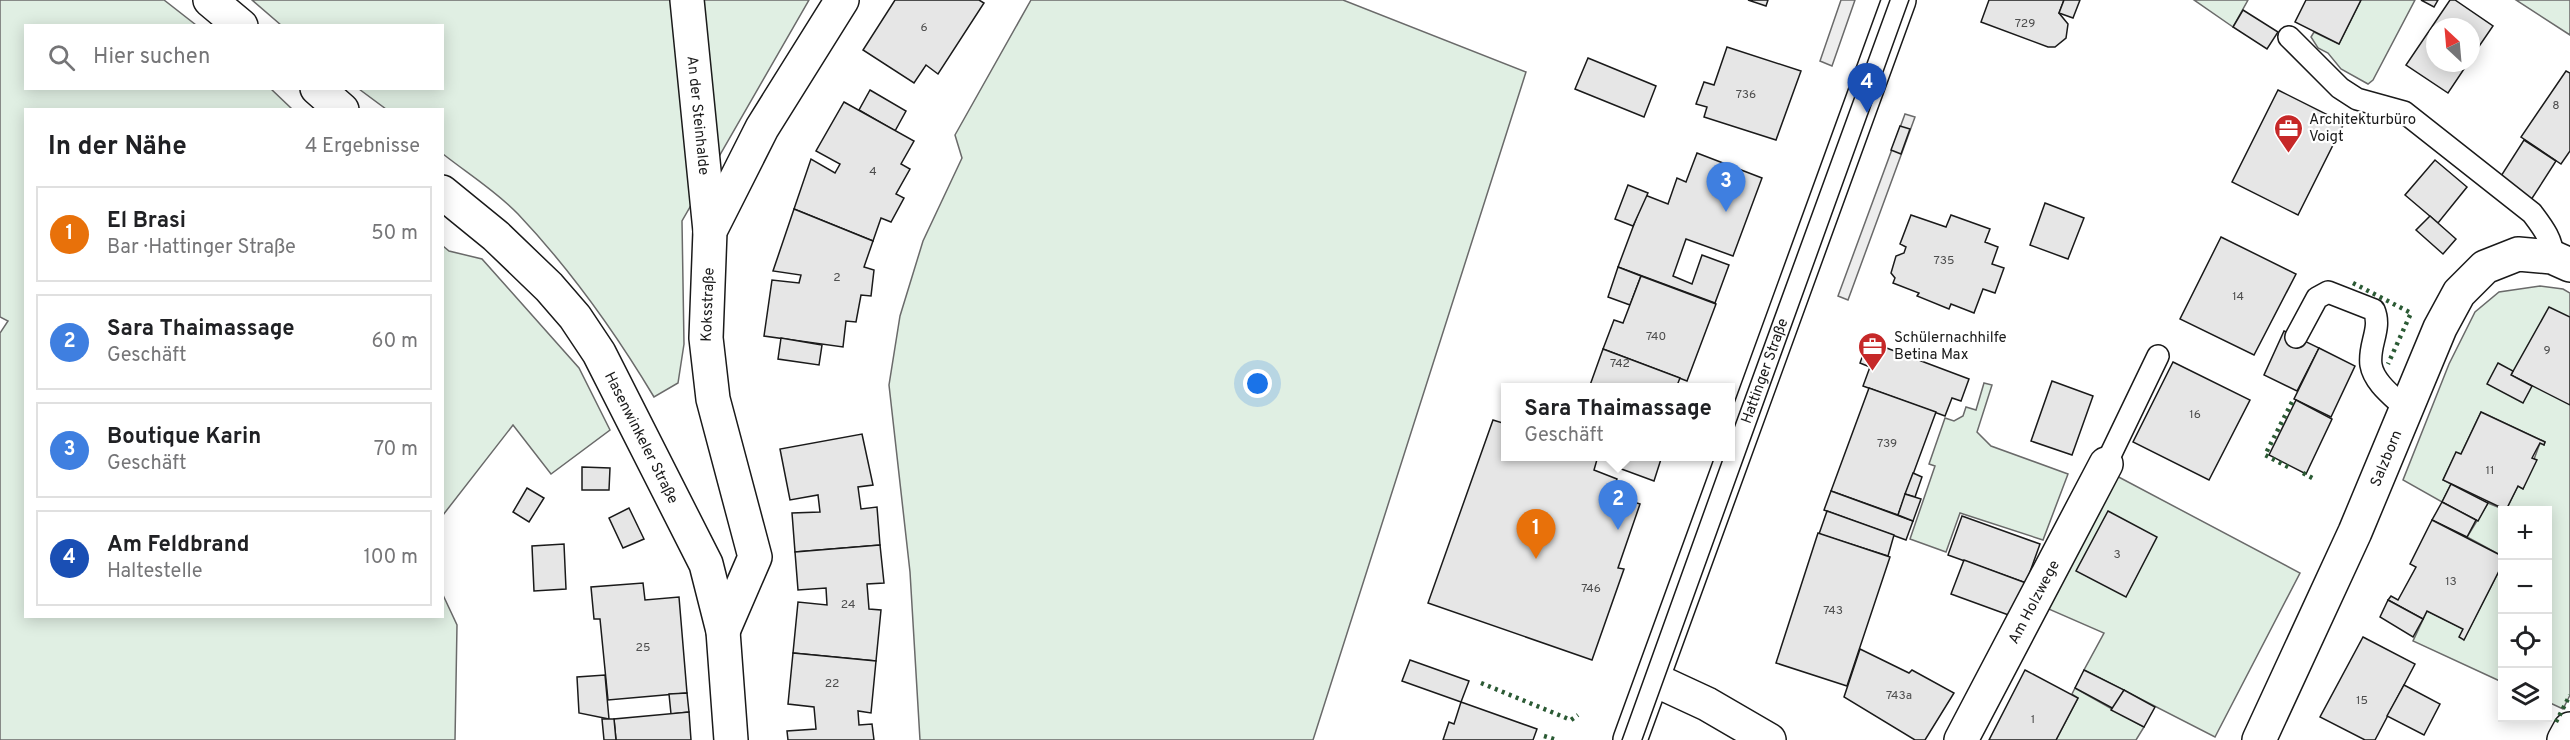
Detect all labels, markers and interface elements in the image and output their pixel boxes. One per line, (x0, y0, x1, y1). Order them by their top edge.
house number: 729 (2015, 16, 2035, 32)
north arrow (2426, 18, 2480, 72)
house number: 6 (920, 20, 928, 36)
search box (24, 24, 444, 90)
icon: search (45, 41, 78, 74)
text: Hier suchen (93, 44, 210, 71)
street label: An der Steinhalde (682, 55, 712, 176)
pin: 4 (1848, 63, 1886, 113)
house number: 736 (1736, 87, 1756, 103)
house number: 8 (2552, 98, 2560, 114)
place label: Architekturbüro Voigt (2309, 111, 2416, 147)
office icon: Architekturbüro Voigt (2272, 112, 2304, 154)
text: In der Nähe (48, 131, 187, 164)
text: 4 Ergebnisse (305, 134, 420, 160)
pin: 3 (1706, 162, 1746, 212)
house number: 4 (869, 164, 877, 180)
text: El Brasi (107, 208, 186, 235)
text: 1 (66, 221, 74, 247)
text: 50 m (371, 221, 418, 247)
text: Bar · Hattinger Straße (107, 235, 296, 261)
house number: 735 (1934, 253, 1954, 269)
street label: Koksstraße (698, 267, 720, 342)
house number: 2 (833, 270, 841, 286)
house number: 14 (2232, 289, 2244, 305)
text: Sara Thaimassage (107, 316, 295, 343)
street label: Hattinger Straße (1738, 316, 1794, 426)
text: 2 (63, 329, 76, 355)
text: 60 m (372, 329, 418, 355)
house number: 740 (1646, 329, 1666, 345)
place label: Schülernachhilfe Betina Max (1894, 329, 2006, 365)
office icon: Schülernachhilfe Betina Max (1857, 330, 1889, 372)
text: Geschäft (107, 343, 187, 369)
house number: 9 (2543, 343, 2551, 359)
house number: 742 (1610, 356, 1630, 372)
street label: Hasenwinkeler Straße (599, 369, 682, 507)
your location (1243, 369, 1272, 398)
popup (1501, 383, 1735, 461)
text: Sara Thaimassage (1524, 396, 1712, 423)
house number: 16 (2189, 407, 2201, 423)
text: Geschäft (1524, 423, 1604, 449)
text: Boutique Karin (107, 424, 261, 451)
street label: Salzborn (2367, 428, 2407, 490)
house number: 739 (1877, 436, 1897, 452)
text: 3 (64, 437, 76, 463)
text: 70 m (374, 437, 418, 463)
text: Geschäft (107, 451, 187, 477)
house number: 11 (2486, 463, 2494, 479)
pin: 2 (1598, 480, 1638, 530)
map controls (2498, 506, 2552, 722)
button: + (2498, 506, 2552, 560)
pin: 1 (1516, 510, 1556, 559)
text: Am Feldbrand (107, 532, 250, 559)
text: 4 (63, 545, 76, 571)
text: 100 m (363, 545, 418, 571)
house number: 3 (2113, 547, 2121, 563)
street label: Am Holzwege (2005, 557, 2065, 648)
text: Haltestelle (107, 559, 203, 585)
button: − (2498, 560, 2552, 614)
house number: 13 (2445, 574, 2457, 590)
house number: 746 (1581, 581, 1601, 597)
house number: 24 (841, 597, 855, 613)
house number: 743 (1823, 603, 1843, 619)
button: locate (2498, 614, 2552, 668)
house number: 25 (636, 640, 650, 656)
button: layers (2498, 668, 2552, 722)
house number: 22 (825, 676, 839, 692)
house number: 743a (1886, 688, 1912, 704)
house number: 15 (2356, 693, 2368, 709)
house number: 1 (2031, 712, 2035, 728)

